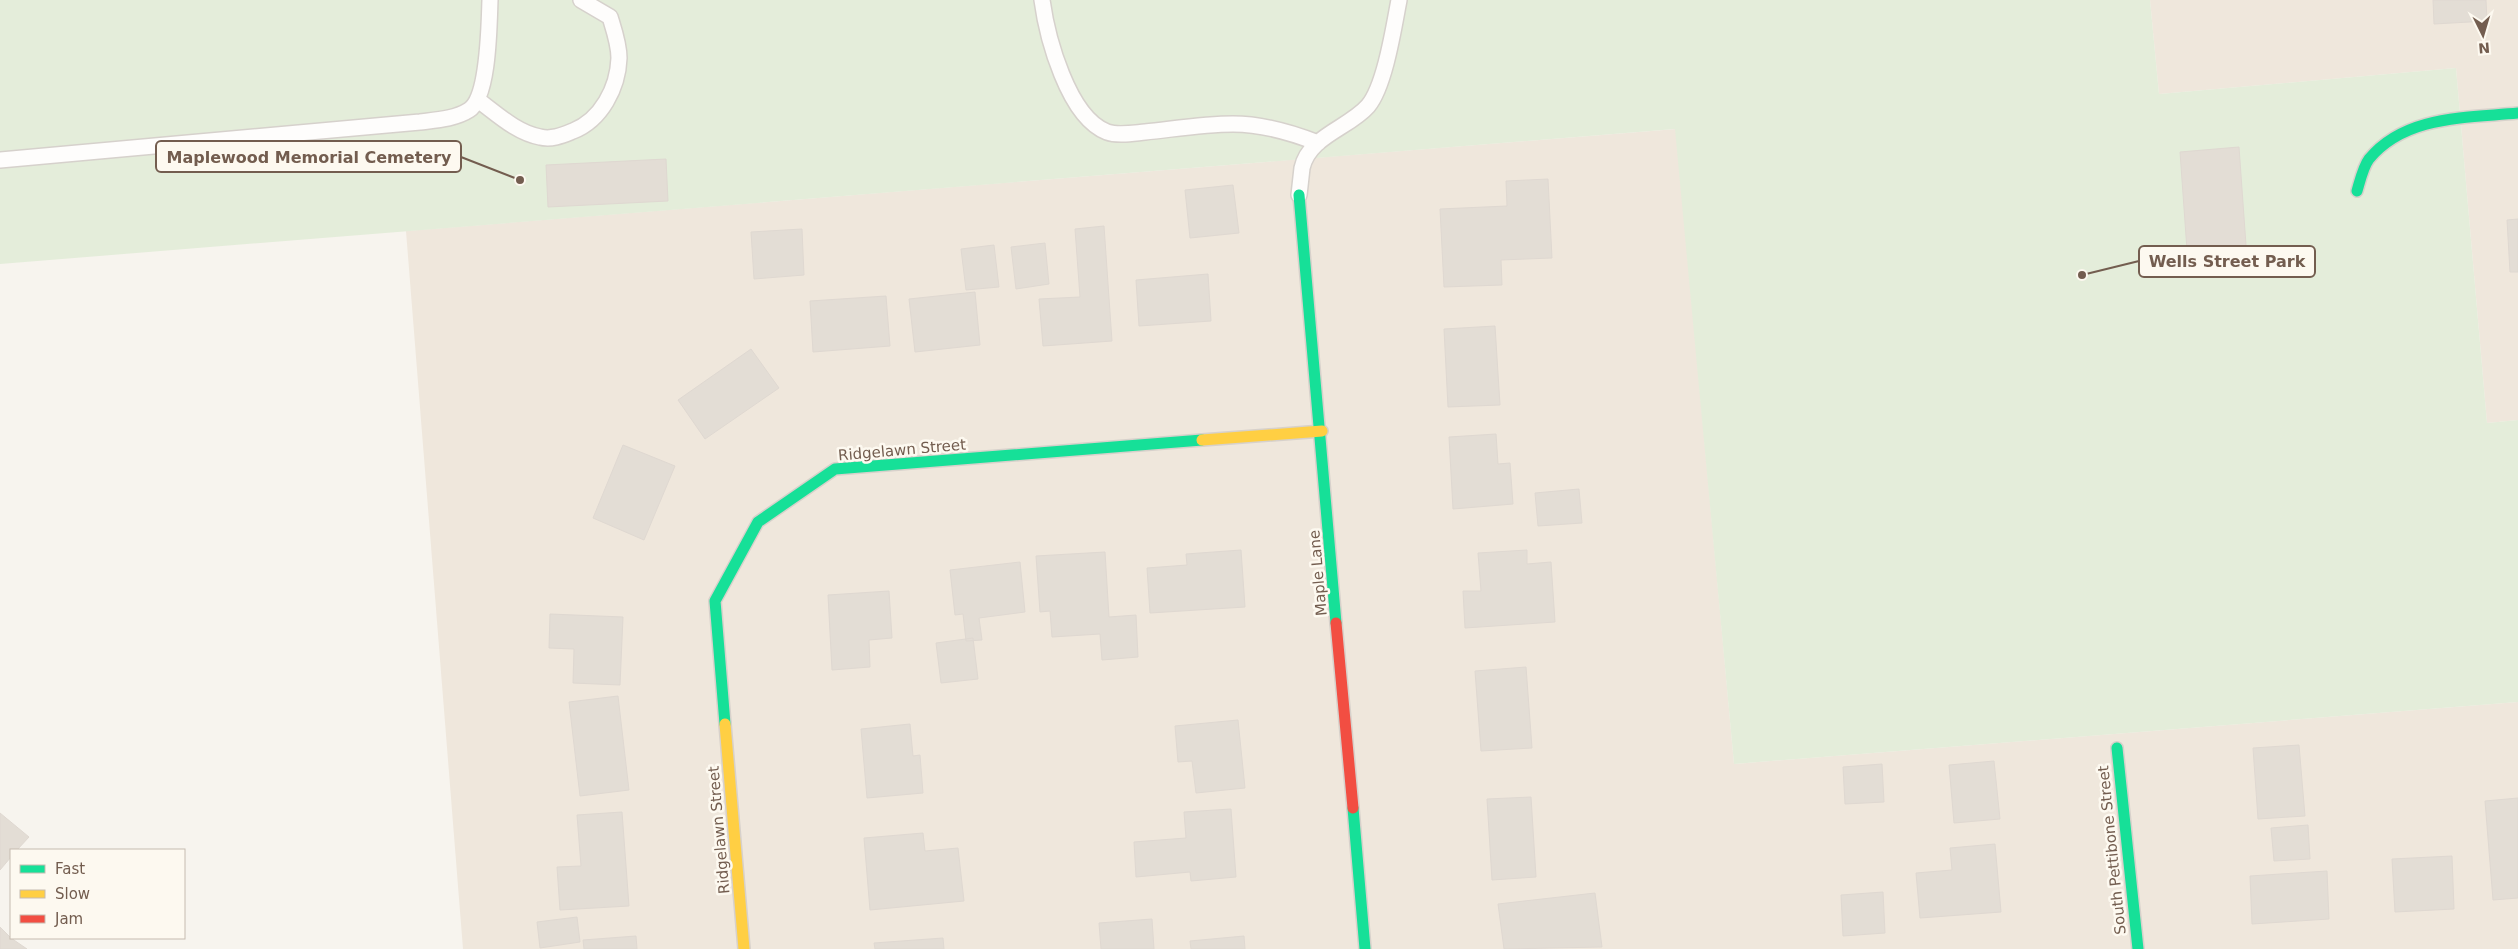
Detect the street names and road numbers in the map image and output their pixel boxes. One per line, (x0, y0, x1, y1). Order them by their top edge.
street label: Ridgelawn Street (837, 435, 967, 465)
street label: Maple Lane (1305, 529, 1331, 617)
street label: Ridgelawn Street (704, 765, 734, 895)
street label: South Pettibone Street (2094, 765, 2130, 935)

